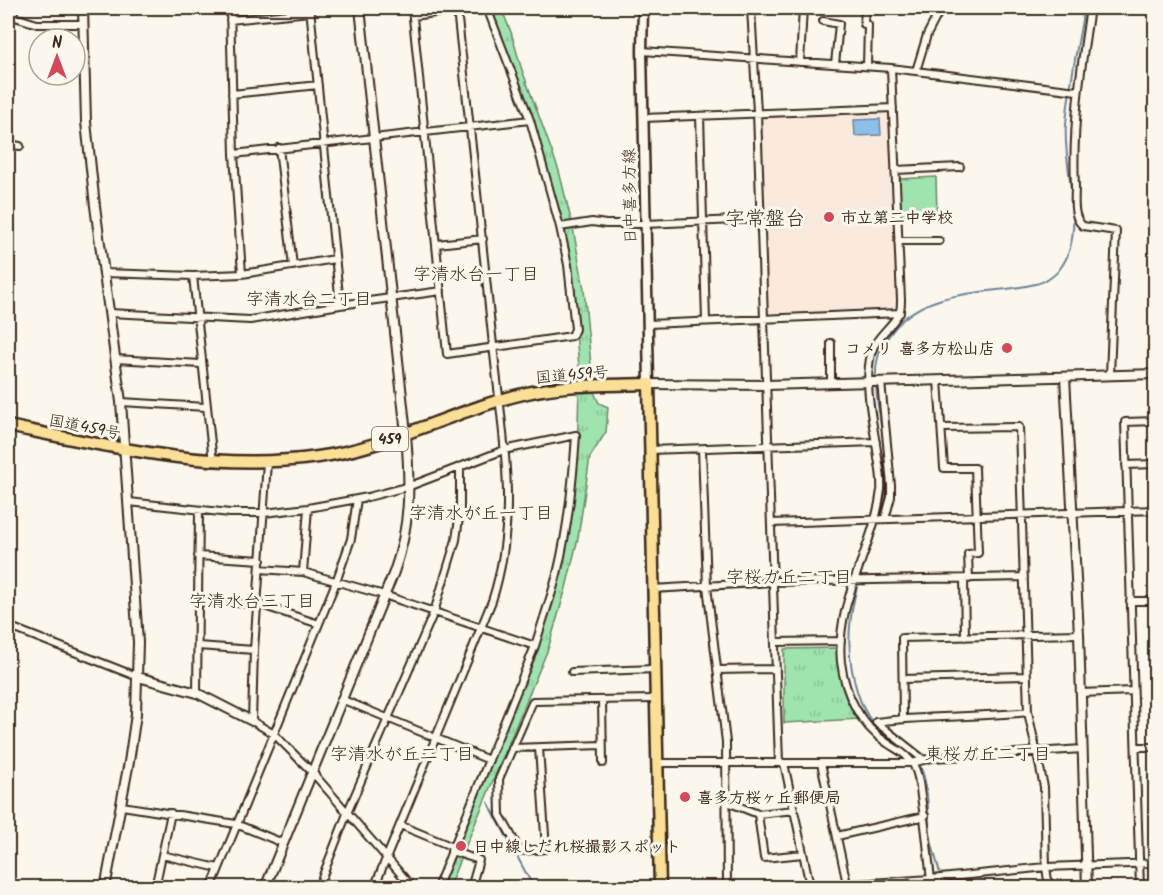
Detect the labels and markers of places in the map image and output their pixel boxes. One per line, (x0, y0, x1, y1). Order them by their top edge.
place label: 市立第二中学校 (841, 206, 953, 231)
marker: 市立第二中学校 (822, 210, 836, 224)
place label: コメリ 喜多方松山店 (845, 337, 995, 362)
marker: コメリ 喜多方松山店 (1000, 341, 1014, 355)
place label: 喜多方桜ヶ丘郵便局 (697, 786, 841, 811)
marker: 喜多方桜ヶ丘郵便局 (678, 790, 692, 804)
place label: 日中線しだれ桜撮影スポット (473, 835, 681, 860)
marker: 日中線しだれ桜撮影スポット (454, 839, 468, 853)

